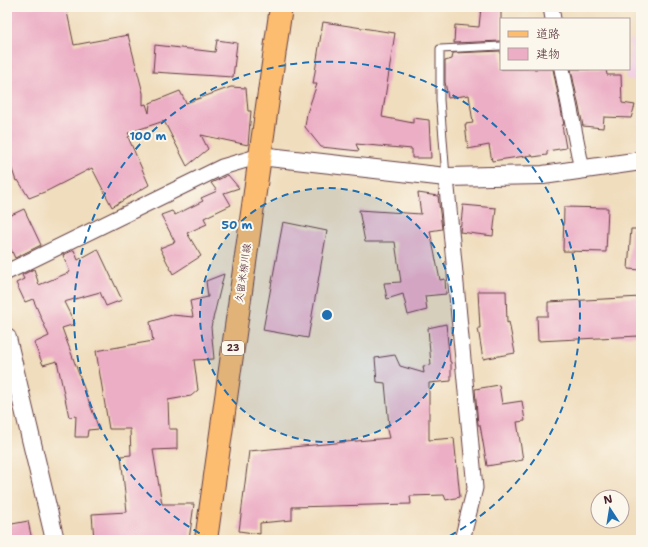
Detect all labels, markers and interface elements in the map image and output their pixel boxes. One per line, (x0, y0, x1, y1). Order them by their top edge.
legend (500, 18, 630, 70)
text: 道路 (536, 26, 560, 42)
text: 建物 (536, 46, 560, 62)
text: 100 m (130, 128, 167, 144)
text: 50 m (222, 217, 253, 233)
street label: 久留米柳川線 (232, 242, 254, 304)
centre of rings (320, 308, 334, 322)
road number: 23 (222, 341, 244, 355)
north arrow (590, 489, 630, 529)
text: N (602, 491, 614, 508)

